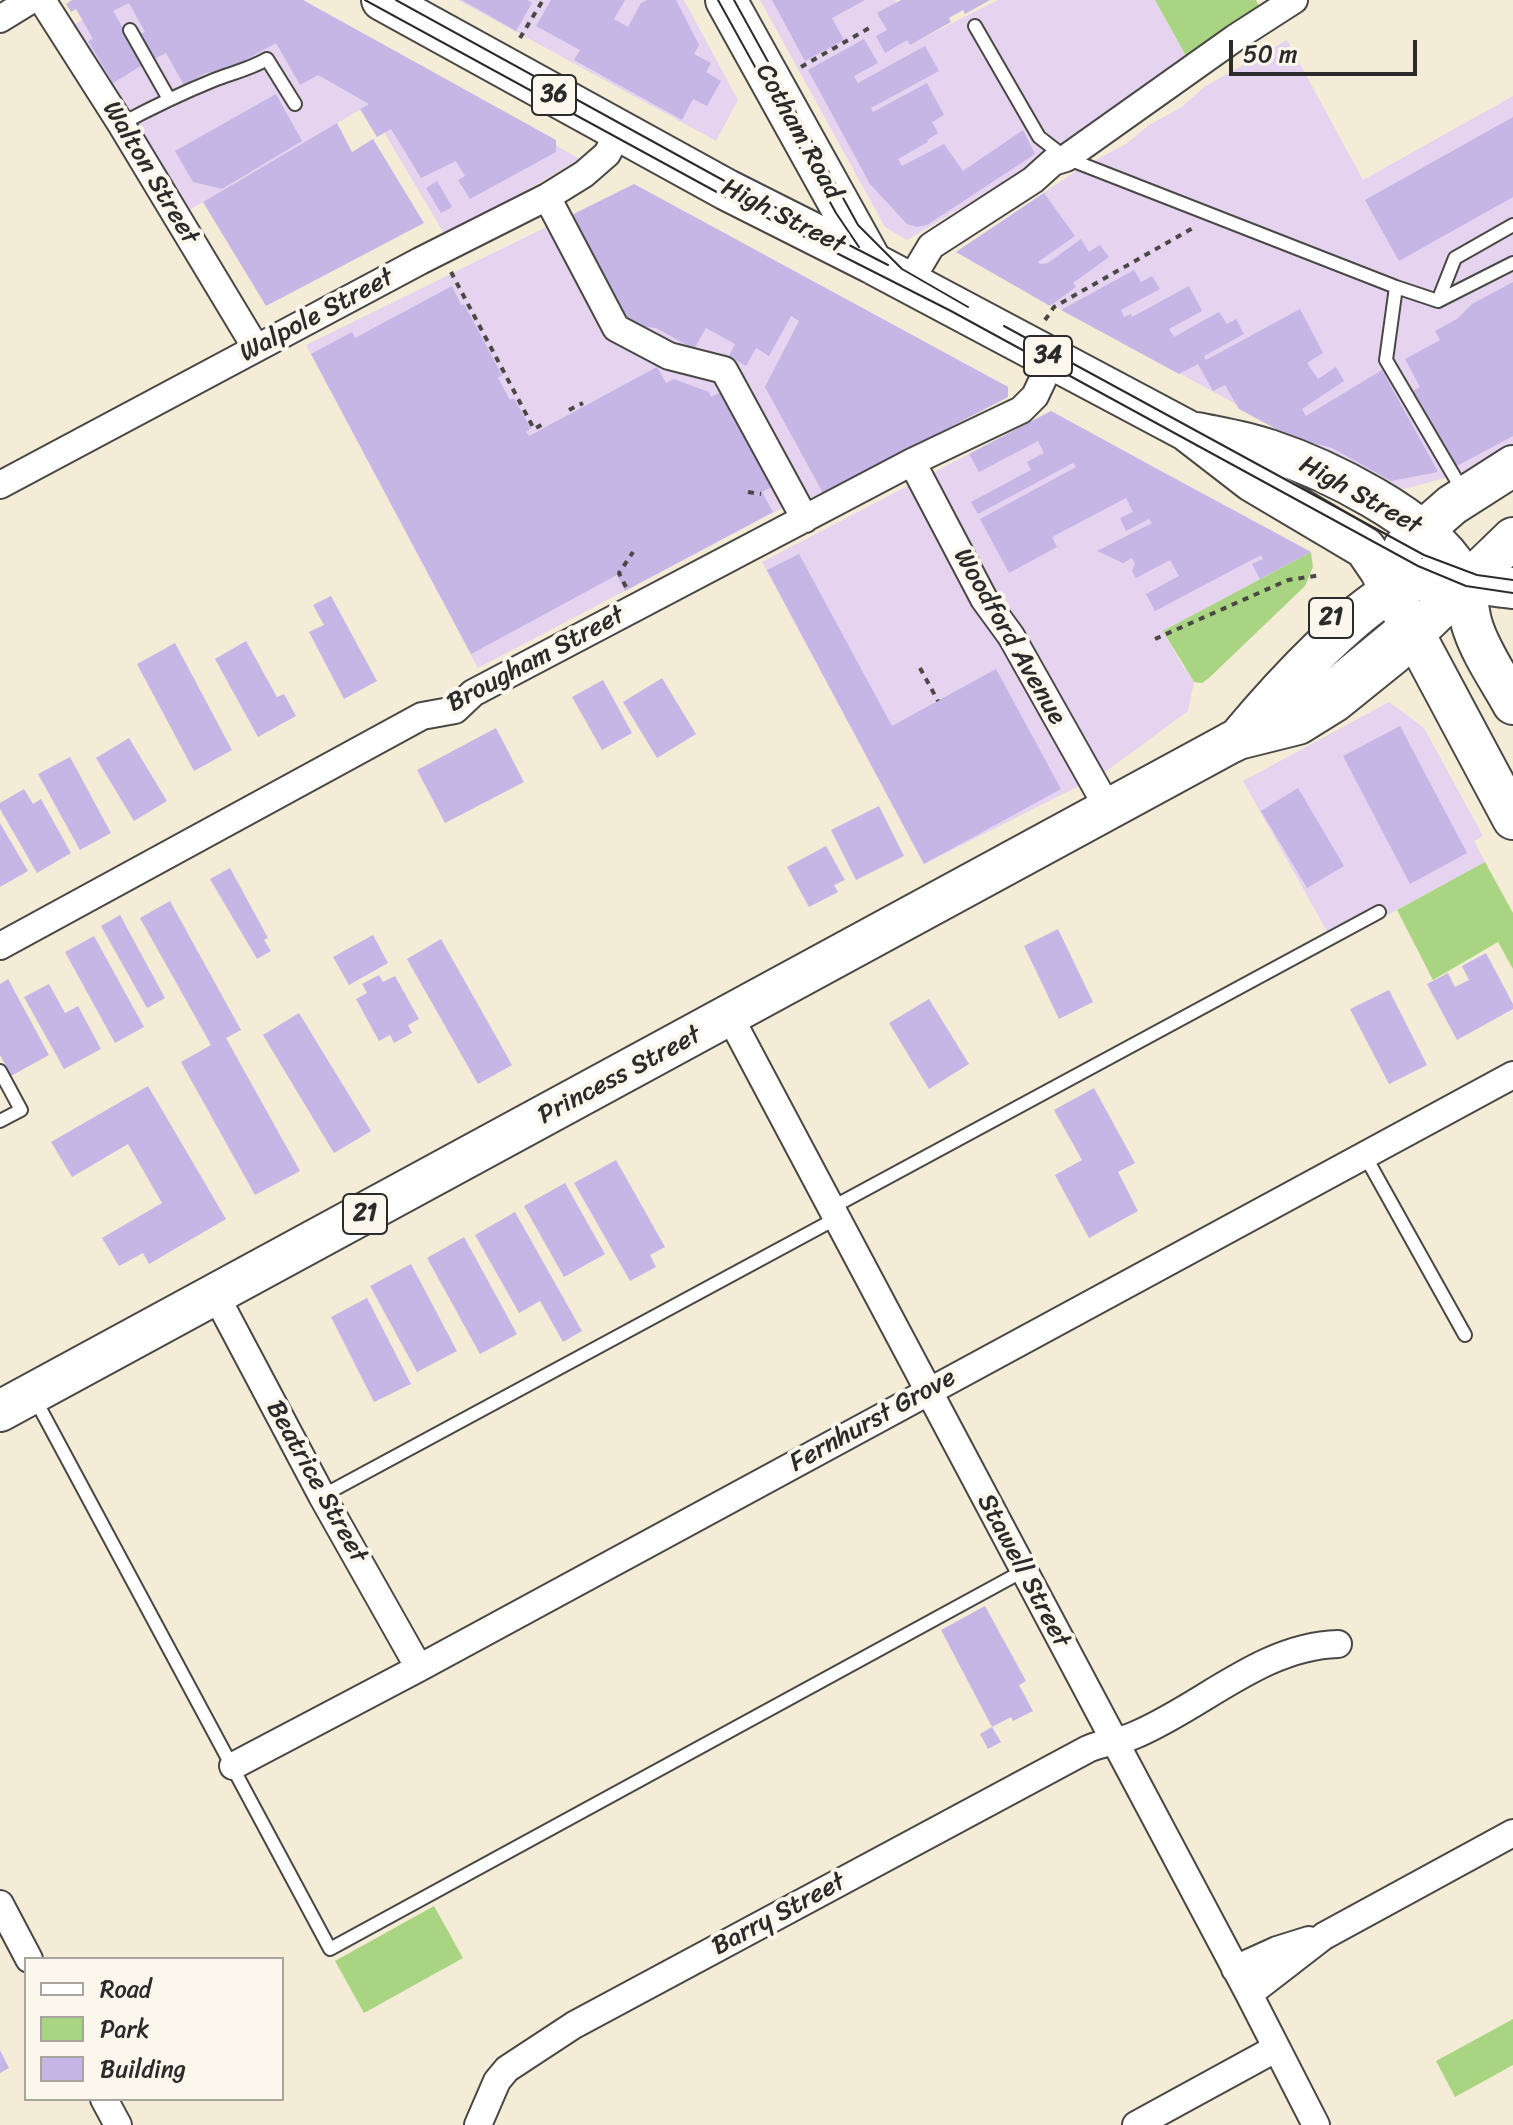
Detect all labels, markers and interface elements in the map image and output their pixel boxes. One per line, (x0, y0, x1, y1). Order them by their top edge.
scale bar (1233, 24, 1421, 74)
text: 50 m (1243, 33, 1298, 75)
street label: Cotham Road (748, 59, 848, 205)
road number: 36 (532, 75, 576, 115)
street label: Walton Street (95, 96, 205, 250)
street label: High Street (716, 173, 850, 261)
street label: Walpole Street (235, 262, 399, 370)
road number: 34 (1024, 336, 1072, 376)
street label: High Street (1294, 450, 1426, 542)
street label: Woodford Avenue (946, 543, 1072, 731)
road number: 21 (1309, 598, 1353, 638)
street label: Brougham Street (442, 600, 630, 720)
street label: Princess Street (533, 1020, 707, 1132)
road number: 21 (343, 1194, 387, 1234)
street label: Fernhurst Grove (784, 1362, 962, 1480)
street label: Beatrice Street (259, 1395, 373, 1569)
street label: Stawell Street (970, 1489, 1076, 1653)
street label: Barry Street (707, 1867, 851, 1963)
legend (24, 1957, 284, 2101)
text: Road (100, 1968, 151, 2010)
text: Park (100, 2008, 149, 2050)
text: Building (100, 2048, 186, 2090)

